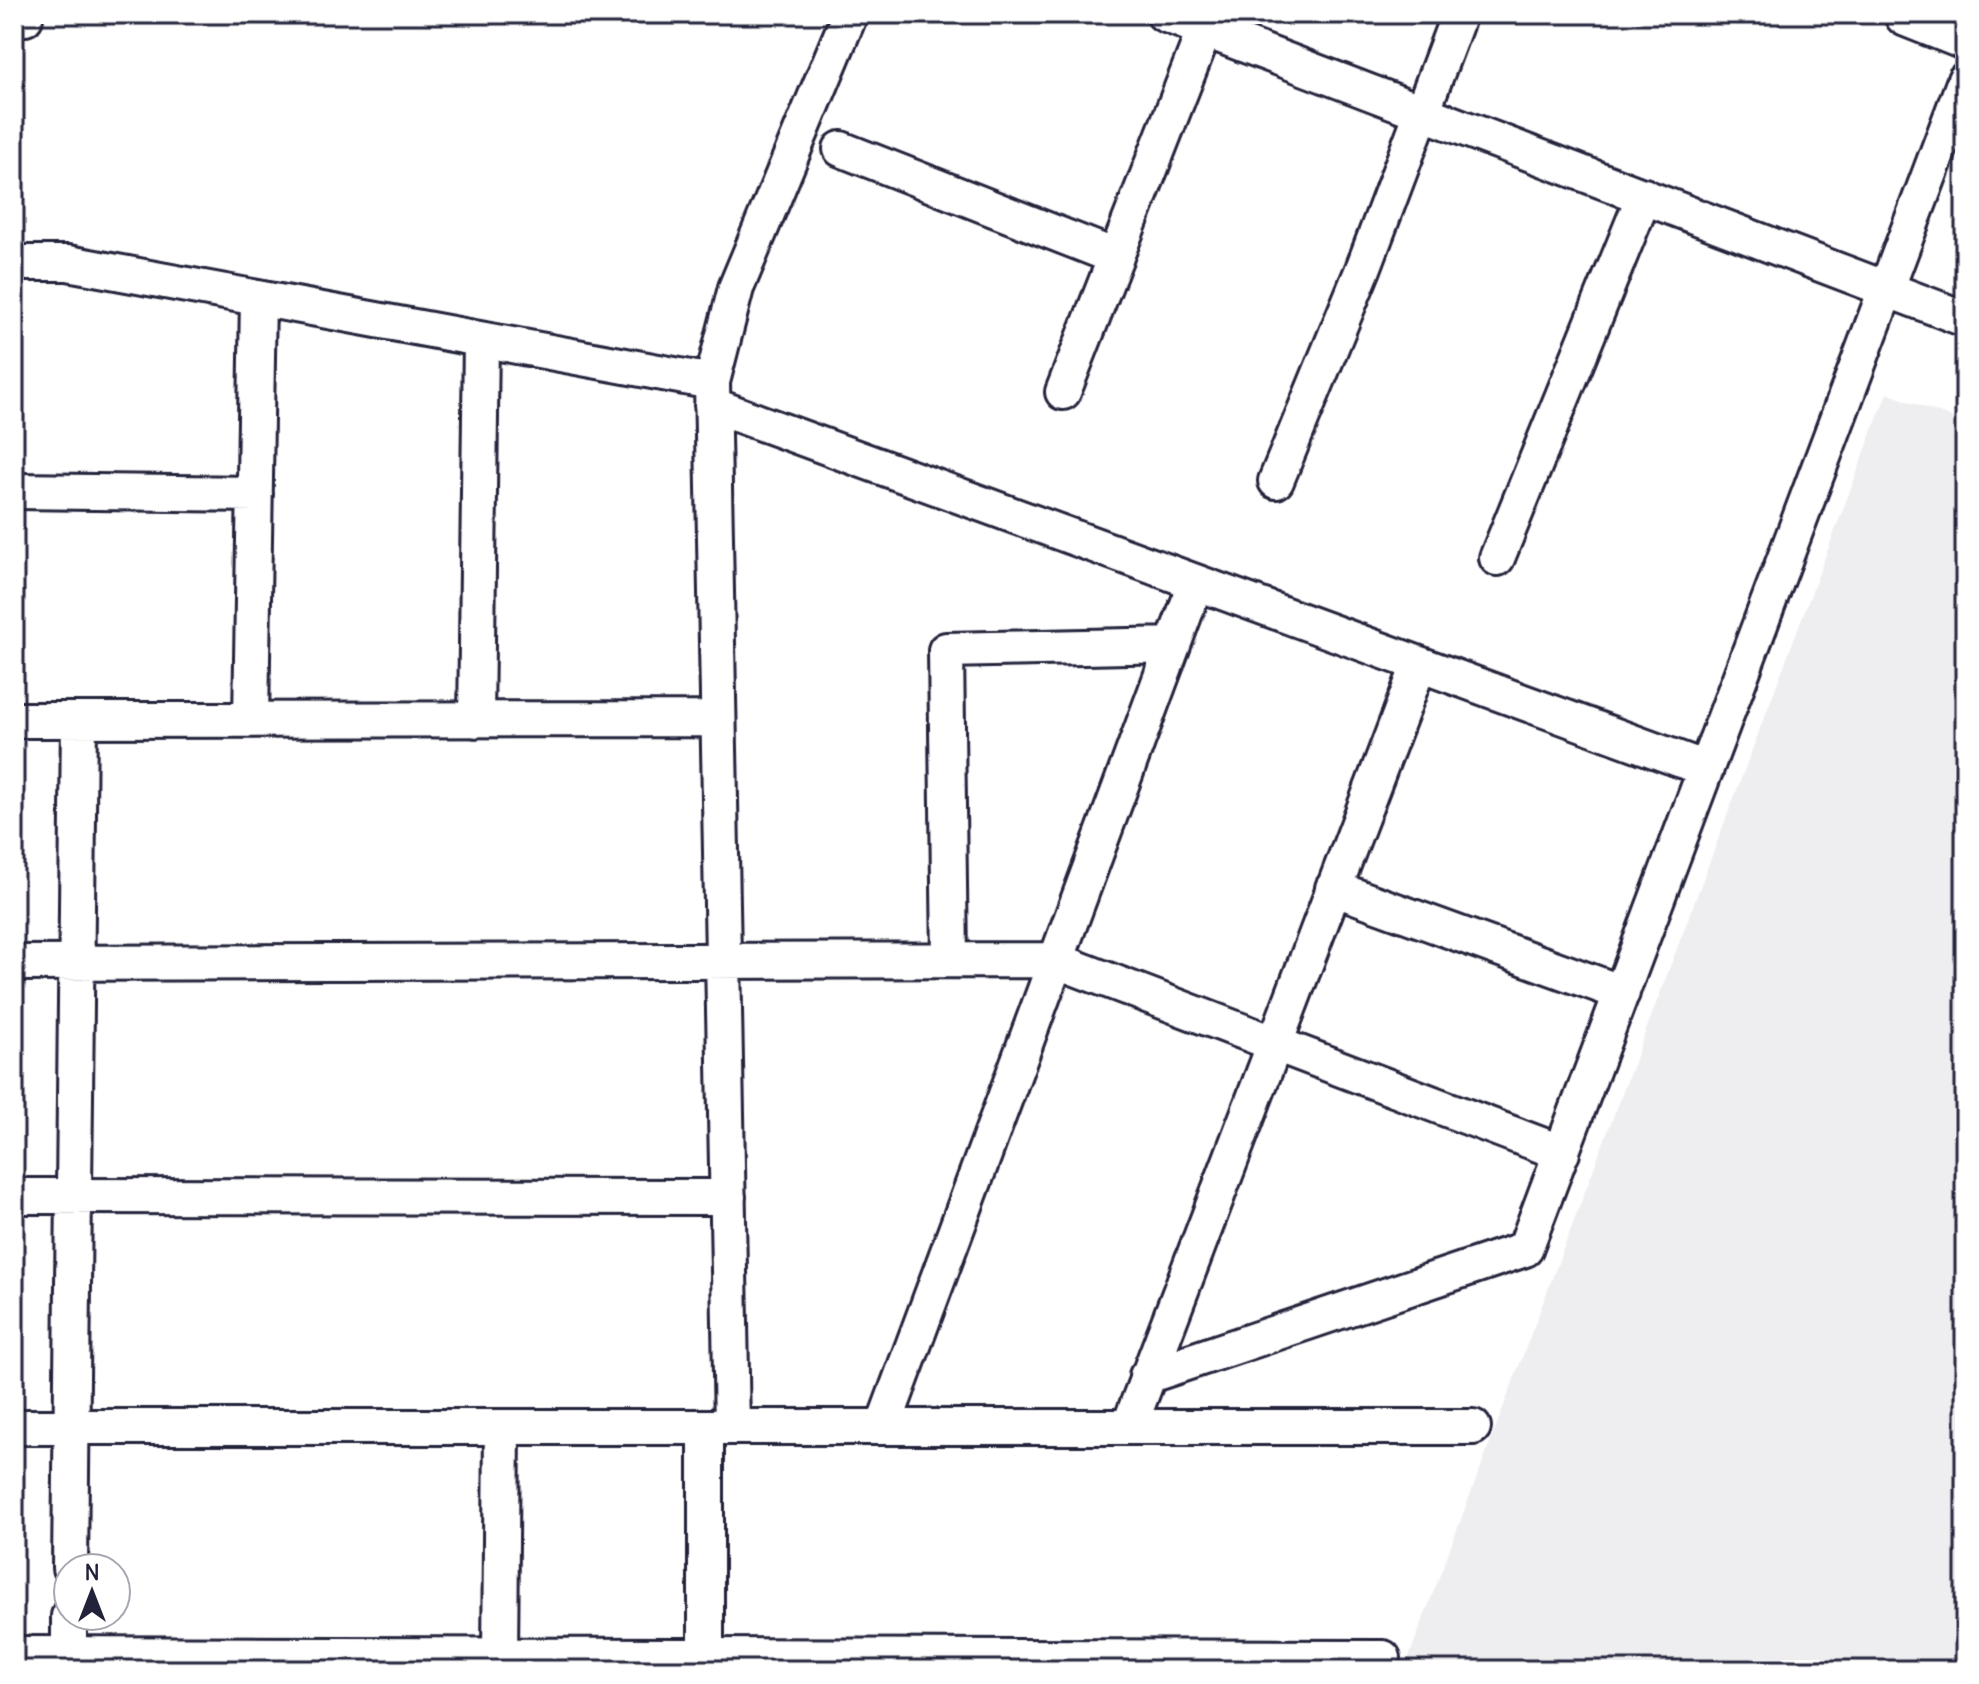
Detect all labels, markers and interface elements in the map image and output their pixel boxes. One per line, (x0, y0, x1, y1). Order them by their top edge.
north arrow (52, 1552, 132, 1632)
text: N (84, 1558, 100, 1586)

